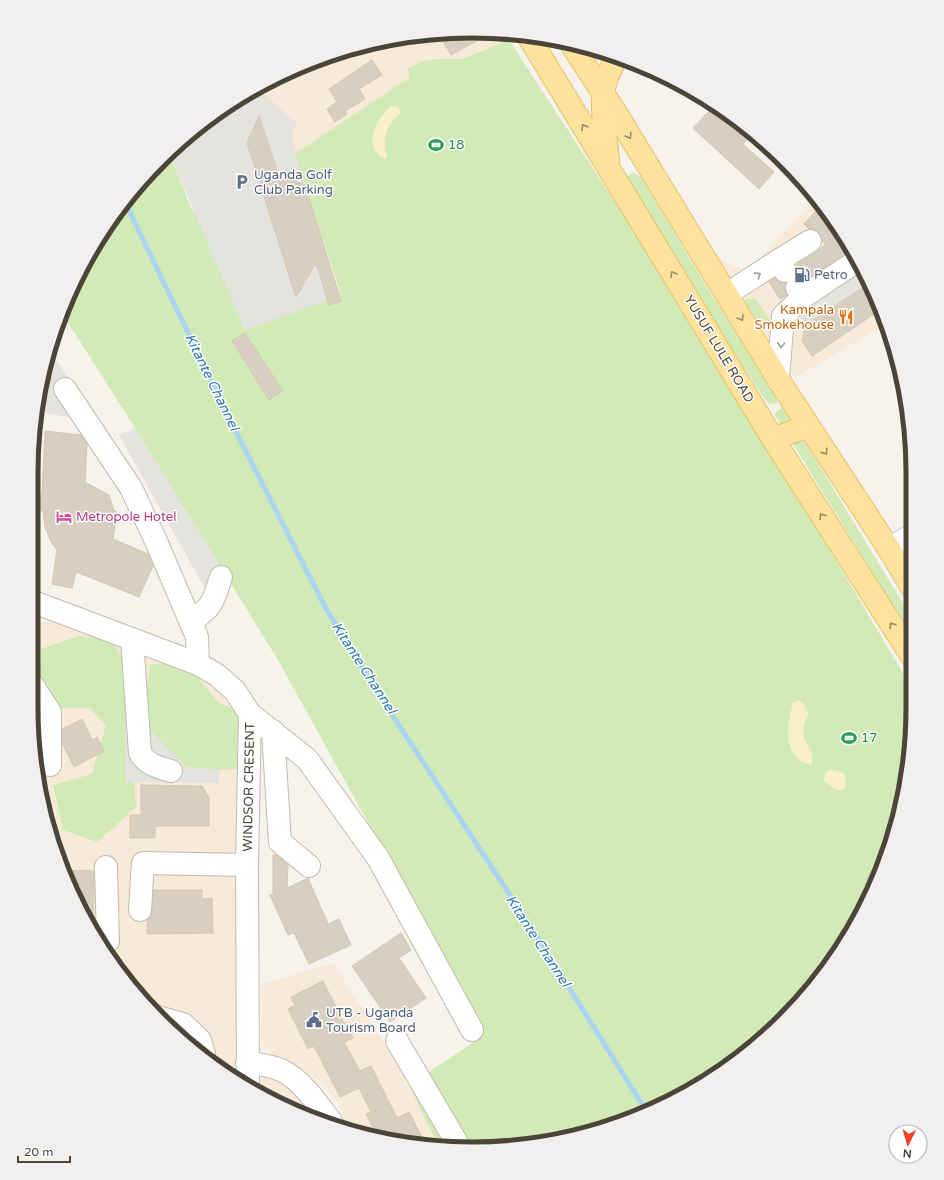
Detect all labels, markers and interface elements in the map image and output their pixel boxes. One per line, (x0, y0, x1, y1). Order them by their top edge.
one-way arrow (581, 124, 588, 131)
one-way arrow (624, 132, 632, 139)
sports icon: 18 (427, 136, 445, 154)
place label: 18 (448, 137, 464, 153)
place label: Uganda Golf Club Parking (254, 167, 333, 198)
parking icon: Uganda Golf Club Parking (233, 173, 251, 191)
fuel station icon: Petro (793, 266, 811, 284)
place label: Petro (814, 267, 848, 283)
one-way arrow (671, 271, 678, 278)
one-way arrow (754, 272, 761, 280)
street label: YUSUF LULE ROAD (681, 292, 758, 406)
place label: Kampala Smokehouse (755, 302, 834, 333)
restaurant icon: Kampala Smokehouse (837, 308, 855, 326)
one-way arrow (737, 314, 744, 321)
water label: Kitante Channel (181, 331, 244, 435)
one-way arrow (776, 342, 785, 348)
one-way arrow (820, 448, 828, 455)
hotel icon: Metropole Hotel (55, 508, 73, 526)
place label: Metropole Hotel (76, 509, 176, 525)
one-way arrow (819, 513, 827, 520)
water label: Kitante Channel (328, 619, 401, 718)
one-way arrow (890, 623, 897, 630)
street label: WINDSOR CRESENT (240, 722, 258, 852)
sports icon: 17 (840, 729, 858, 747)
place label: 17 (861, 730, 877, 746)
water label: Kitante Channel (502, 892, 575, 991)
place label: UTB - Uganda Tourism Board (326, 1005, 416, 1036)
public building icon: UTB - Uganda Tourism Board (305, 1011, 323, 1029)
north arrow (888, 1124, 928, 1164)
scale bar (18, 1138, 70, 1164)
text: 20 m (24, 1145, 53, 1159)
text: N (902, 1147, 912, 1160)

